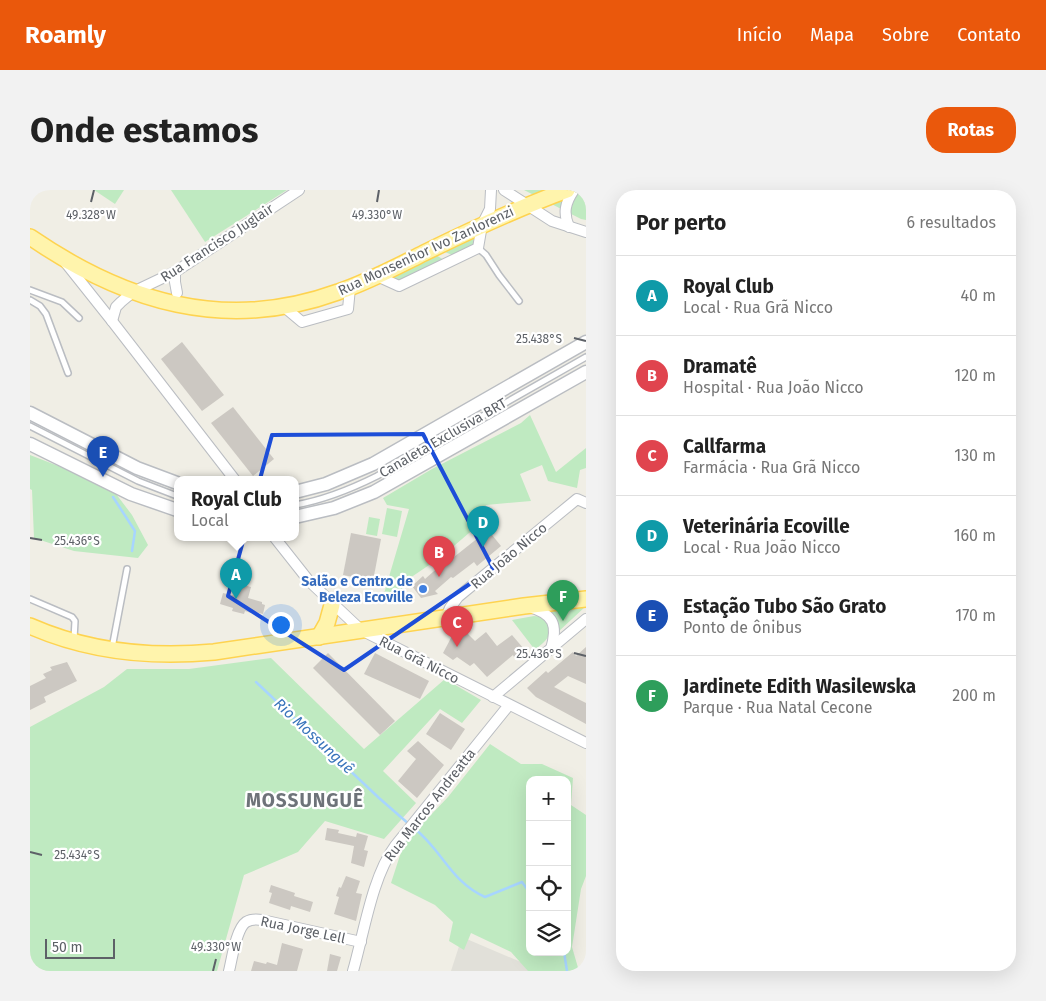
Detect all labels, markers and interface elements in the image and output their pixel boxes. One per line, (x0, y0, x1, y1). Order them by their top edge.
text: Roamly (25, 21, 106, 49)
text: Início (737, 24, 782, 46)
text: Mapa (810, 24, 854, 46)
text: Sobre (882, 24, 929, 46)
text: Contato (957, 24, 1021, 46)
button: Rotas (926, 107, 1016, 153)
text: Onde estamos (30, 109, 258, 151)
street label: Rua Francisco Juglair (157, 200, 277, 286)
street label: Rua Monsenhor Ivo Zanlorenzi (335, 203, 517, 299)
text: 49.328°W (66, 208, 116, 222)
text: 49.330°W (352, 208, 402, 222)
text: Por perto (636, 210, 726, 236)
text: 6 resultados (907, 213, 996, 232)
text: Royal Club (683, 275, 774, 298)
text: A (647, 286, 657, 305)
text: 40 m (961, 286, 996, 305)
text: Local · Rua Grã Nicco (683, 298, 833, 317)
text: 25.438°S (516, 332, 562, 346)
text: Dramatê (683, 355, 757, 378)
text: B (647, 366, 657, 385)
text: 120 m (954, 366, 996, 385)
text: Hospital · Rua João Nicco (683, 378, 864, 397)
street label: Canaleta Exclusiva BRT (376, 394, 510, 481)
text: Callfarma (683, 435, 766, 458)
pin: E (87, 436, 119, 477)
text: C (647, 446, 657, 465)
text: 130 m (954, 446, 996, 465)
text: Farmácia · Rua Grã Nicco (683, 458, 860, 477)
popup (174, 476, 299, 541)
text: Royal Club (191, 488, 282, 511)
pin: D (467, 506, 499, 547)
text: Local (191, 511, 229, 530)
text: Veterinária Ecoville (683, 515, 850, 538)
street label: Rua João Nicco (467, 519, 551, 593)
text: D (647, 526, 657, 545)
text: 160 m (954, 526, 996, 545)
text: 25.436°S (54, 534, 100, 548)
pin: B (423, 536, 455, 577)
text: Local · Rua João Nicco (683, 538, 841, 557)
pin: A (220, 558, 252, 599)
place label: Salão e Centro de Beleza Ecoville (301, 573, 413, 606)
pin: F (547, 580, 579, 621)
marker: Salão e Centro de Beleza Ecoville (417, 583, 429, 595)
text: Estação Tubo São Grato (683, 595, 886, 618)
pin: C (441, 606, 473, 647)
text: E (648, 606, 656, 625)
text: 170 m (955, 606, 996, 625)
your location (268, 612, 294, 638)
text: Ponto de ônibus (683, 618, 802, 637)
street label: Rua Grã Nicco (376, 633, 462, 687)
text: 25.436°S (516, 647, 562, 661)
text: Jardinete Edith Wasilewska (683, 675, 916, 698)
text: F (648, 686, 656, 705)
text: 200 m (952, 686, 996, 705)
water label: Rio Mossunguê (271, 695, 358, 778)
text: Parque · Rua Natal Cecone (683, 698, 873, 717)
street label: Rua Marcos Andreatta (381, 745, 479, 865)
map controls (526, 776, 571, 956)
button: + (526, 776, 571, 821)
district label: MOSSUNGUÊ (246, 788, 364, 812)
button: − (526, 821, 571, 866)
text: 25.434°S (54, 848, 100, 862)
button: locate (526, 866, 571, 911)
button: layers (526, 911, 571, 956)
street label: Rua Jorge Lell (259, 913, 347, 947)
scale bar (45, 936, 115, 959)
text: 50 m (52, 939, 83, 956)
text: 49.330°W (191, 940, 241, 954)

